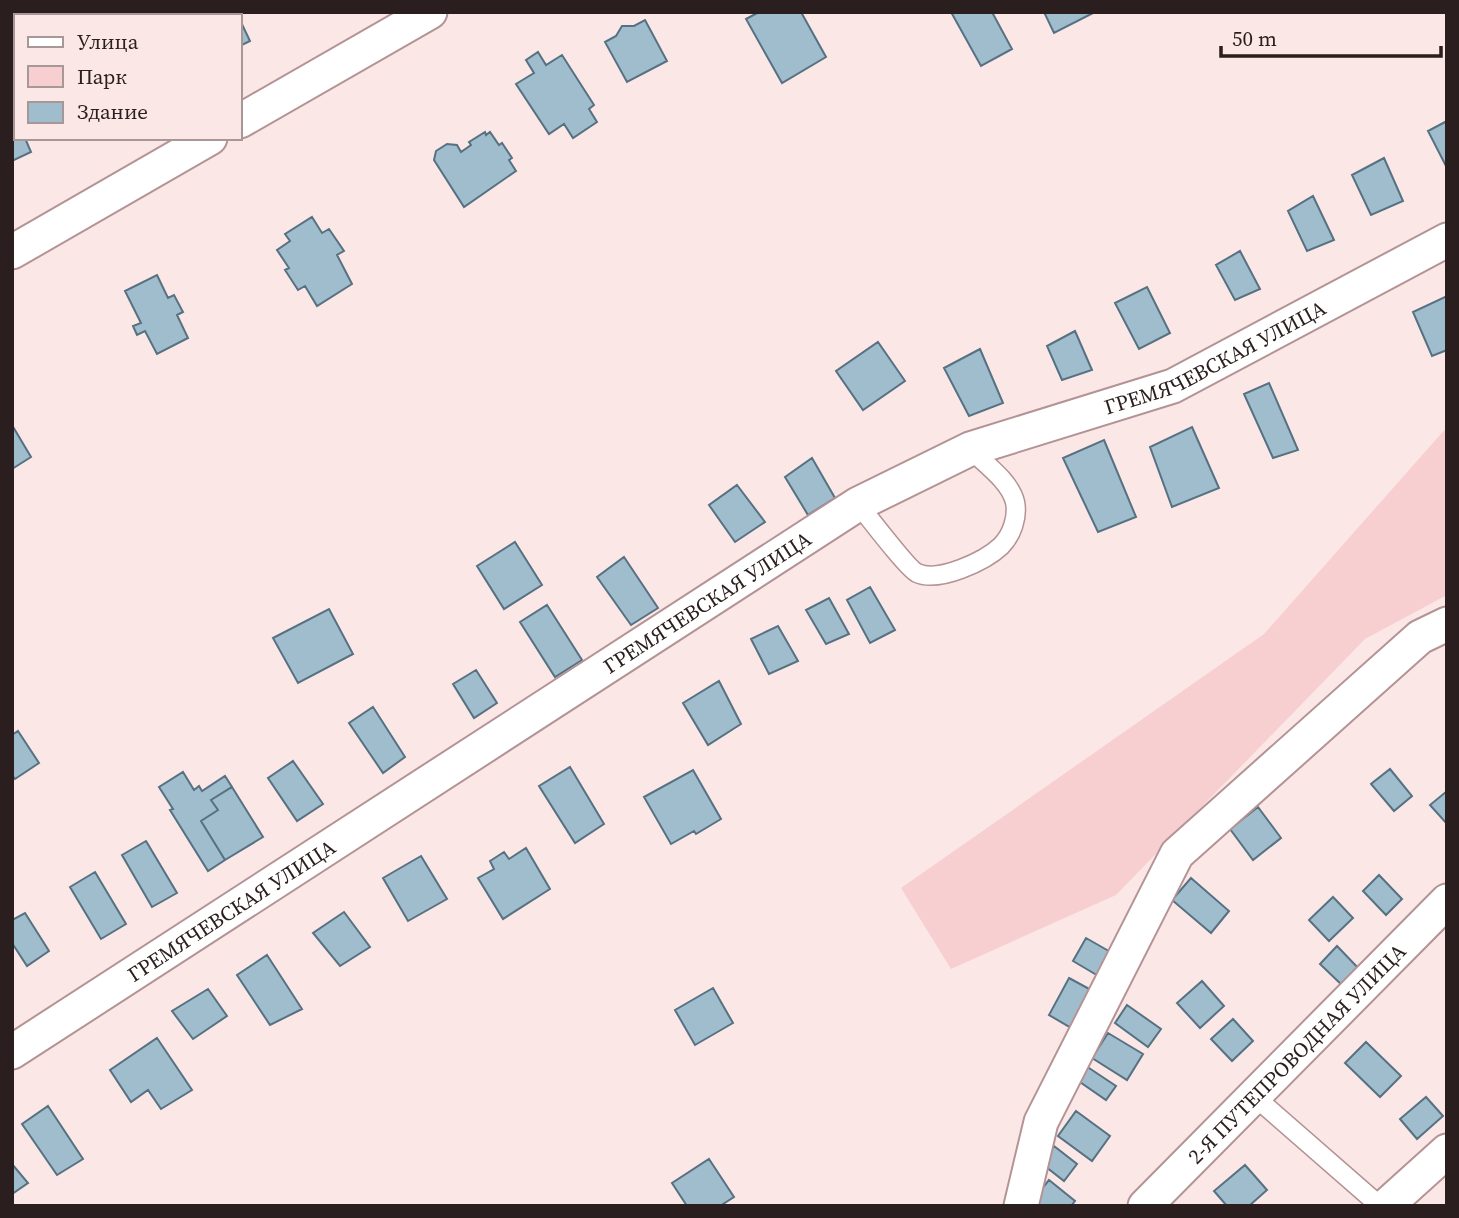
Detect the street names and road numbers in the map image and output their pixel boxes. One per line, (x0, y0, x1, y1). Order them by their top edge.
street label: ГРЕМЯЧЕВСКАЯ УЛИЦА (1100, 293, 1331, 421)
street label: ГРЕМЯЧЕВСКАЯ УЛИЦА (597, 524, 817, 680)
street label: ГРЕМЯЧЕВСКАЯ УЛИЦА (121, 832, 341, 988)
street label: 2-Я ПУТЕПРОВОДНАЯ УЛИЦА (1181, 937, 1412, 1170)

